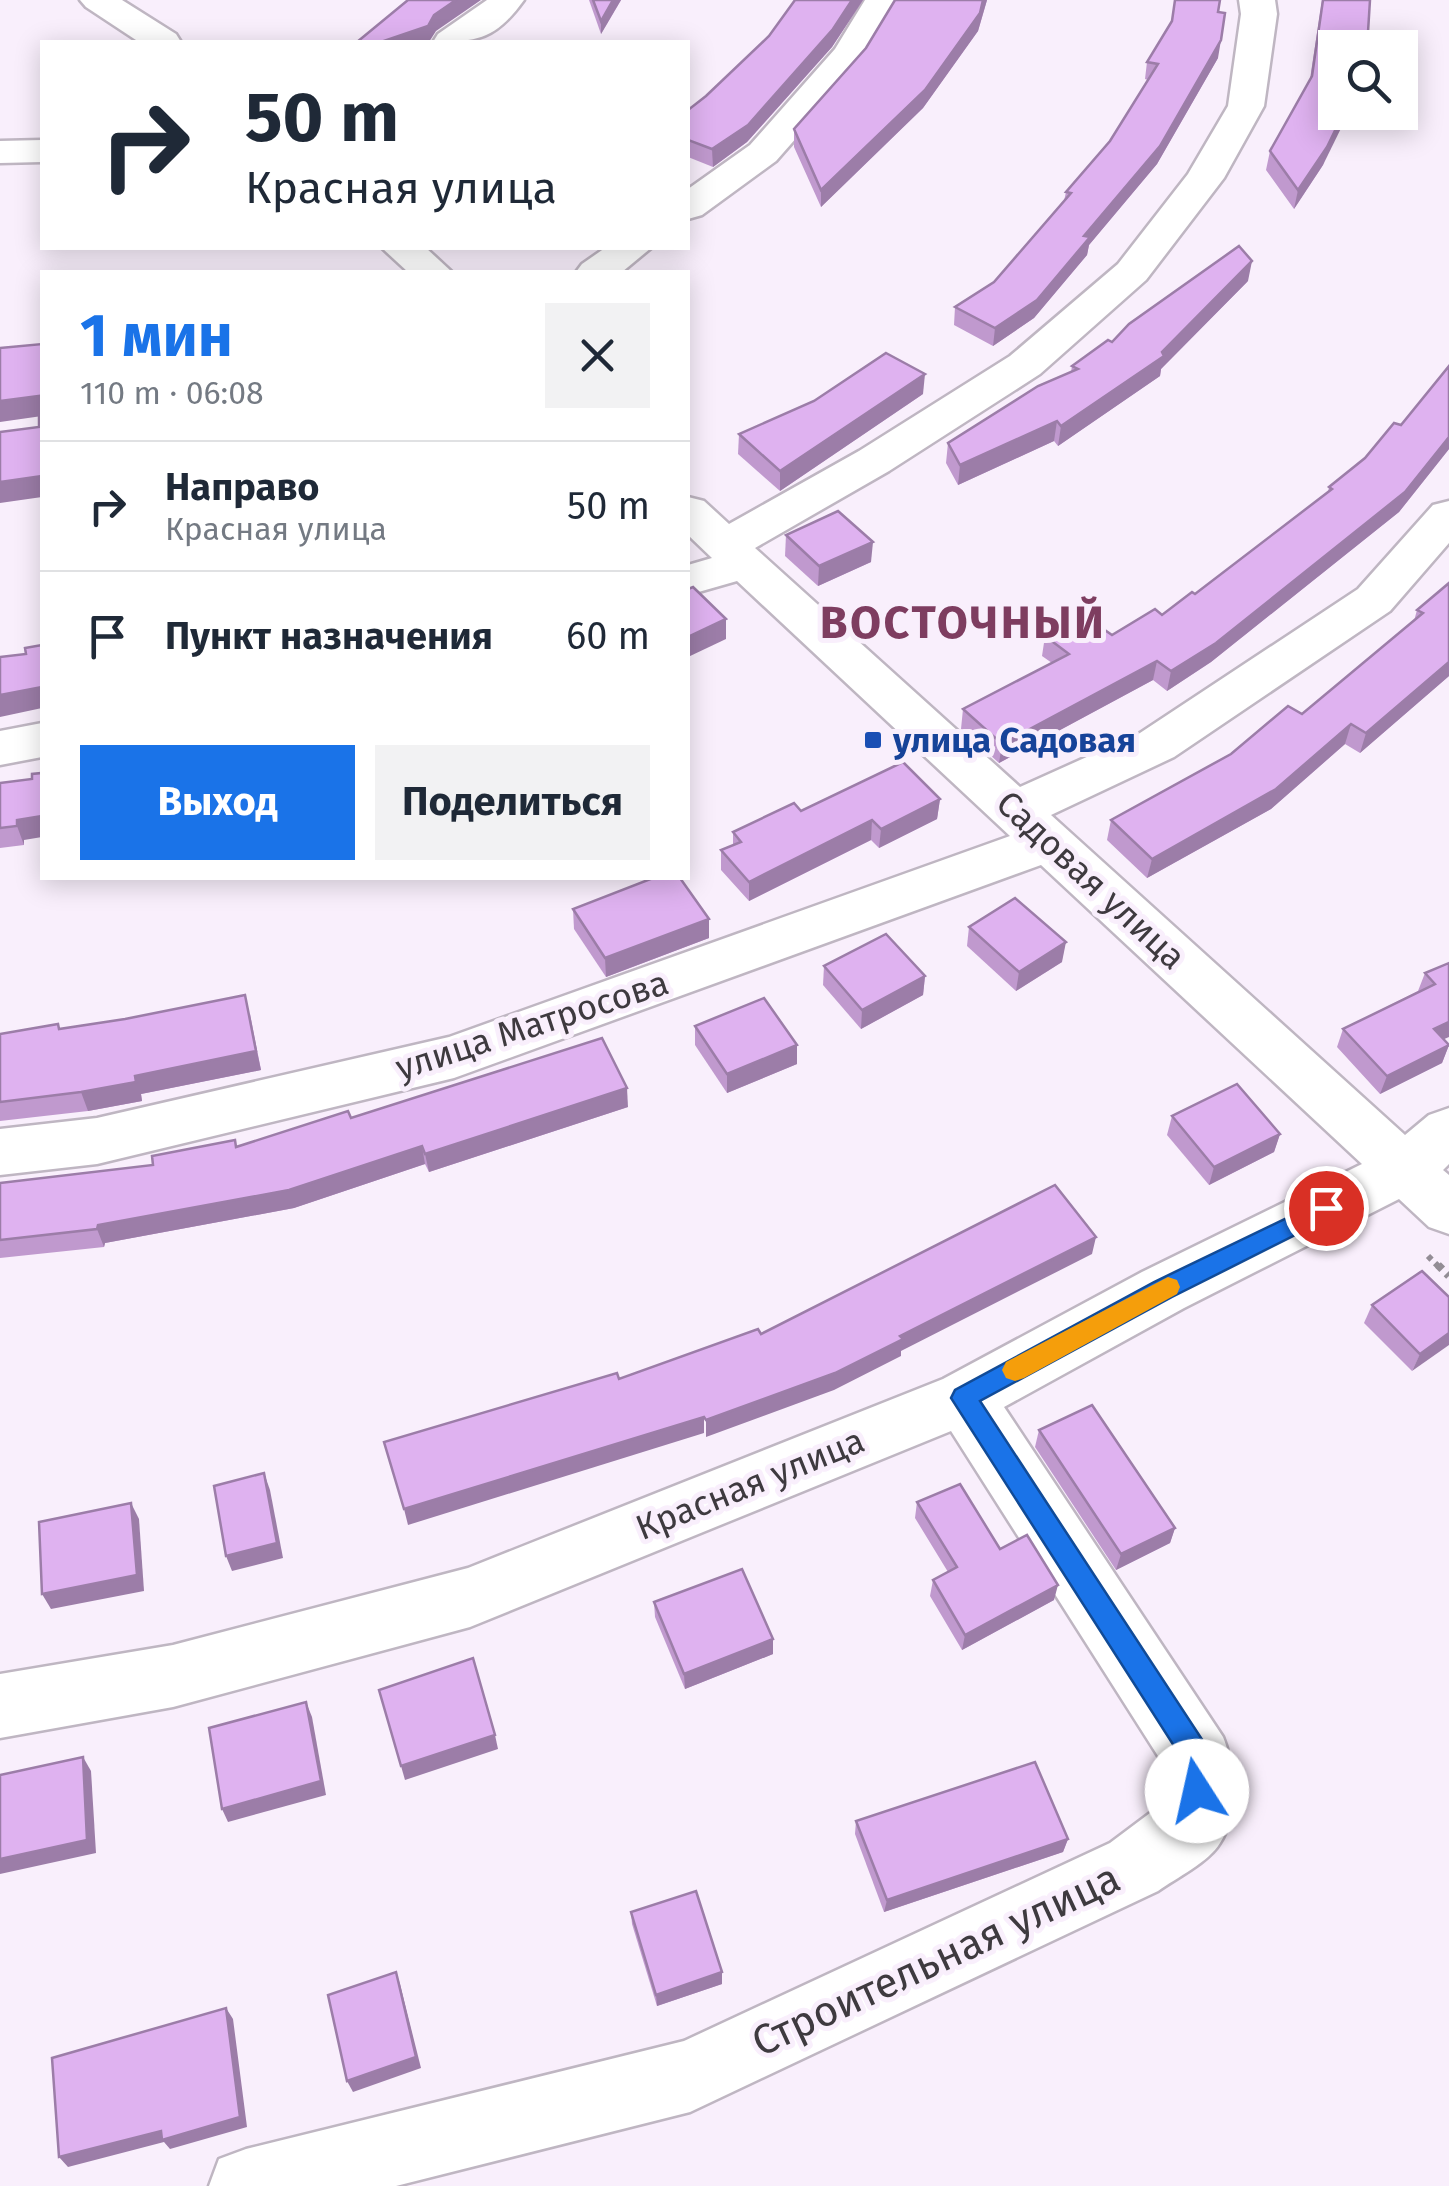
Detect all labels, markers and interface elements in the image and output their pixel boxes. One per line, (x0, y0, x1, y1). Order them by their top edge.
map controls (1318, 30, 1418, 130)
button: search (1318, 30, 1418, 130)
text: 50 m (245, 76, 399, 160)
icon: right (80, 80, 210, 210)
text: Красная улица (245, 161, 557, 215)
text: 1 мин (80, 300, 233, 372)
button: close (545, 303, 650, 408)
text: 110 m · 06:08 (80, 374, 264, 412)
text: Направо (165, 464, 319, 510)
icon: right (80, 479, 135, 534)
text: 50 m (567, 483, 650, 529)
text: Красная улица (165, 510, 387, 548)
district label: ВОСТОЧНЫЙ (820, 596, 1106, 650)
icon: arrive (80, 609, 135, 664)
text: Пункт назначения (165, 613, 493, 659)
text: 60 m (566, 613, 650, 659)
place label: улица Садовая (892, 719, 1136, 761)
marker: улица Садовая (862, 729, 884, 751)
button: Выход (80, 745, 355, 860)
button: Поделиться (375, 745, 650, 860)
street label: Садовая улица (988, 782, 1194, 978)
street label: улица Матросова (390, 961, 674, 1089)
pin (1284, 1166, 1369, 1251)
icon: arrive (1299, 1181, 1354, 1236)
street label: Красная улица (630, 1419, 870, 1549)
position arrow (1145, 1739, 1249, 1843)
street label: Строительная улица (744, 1853, 1128, 2067)

